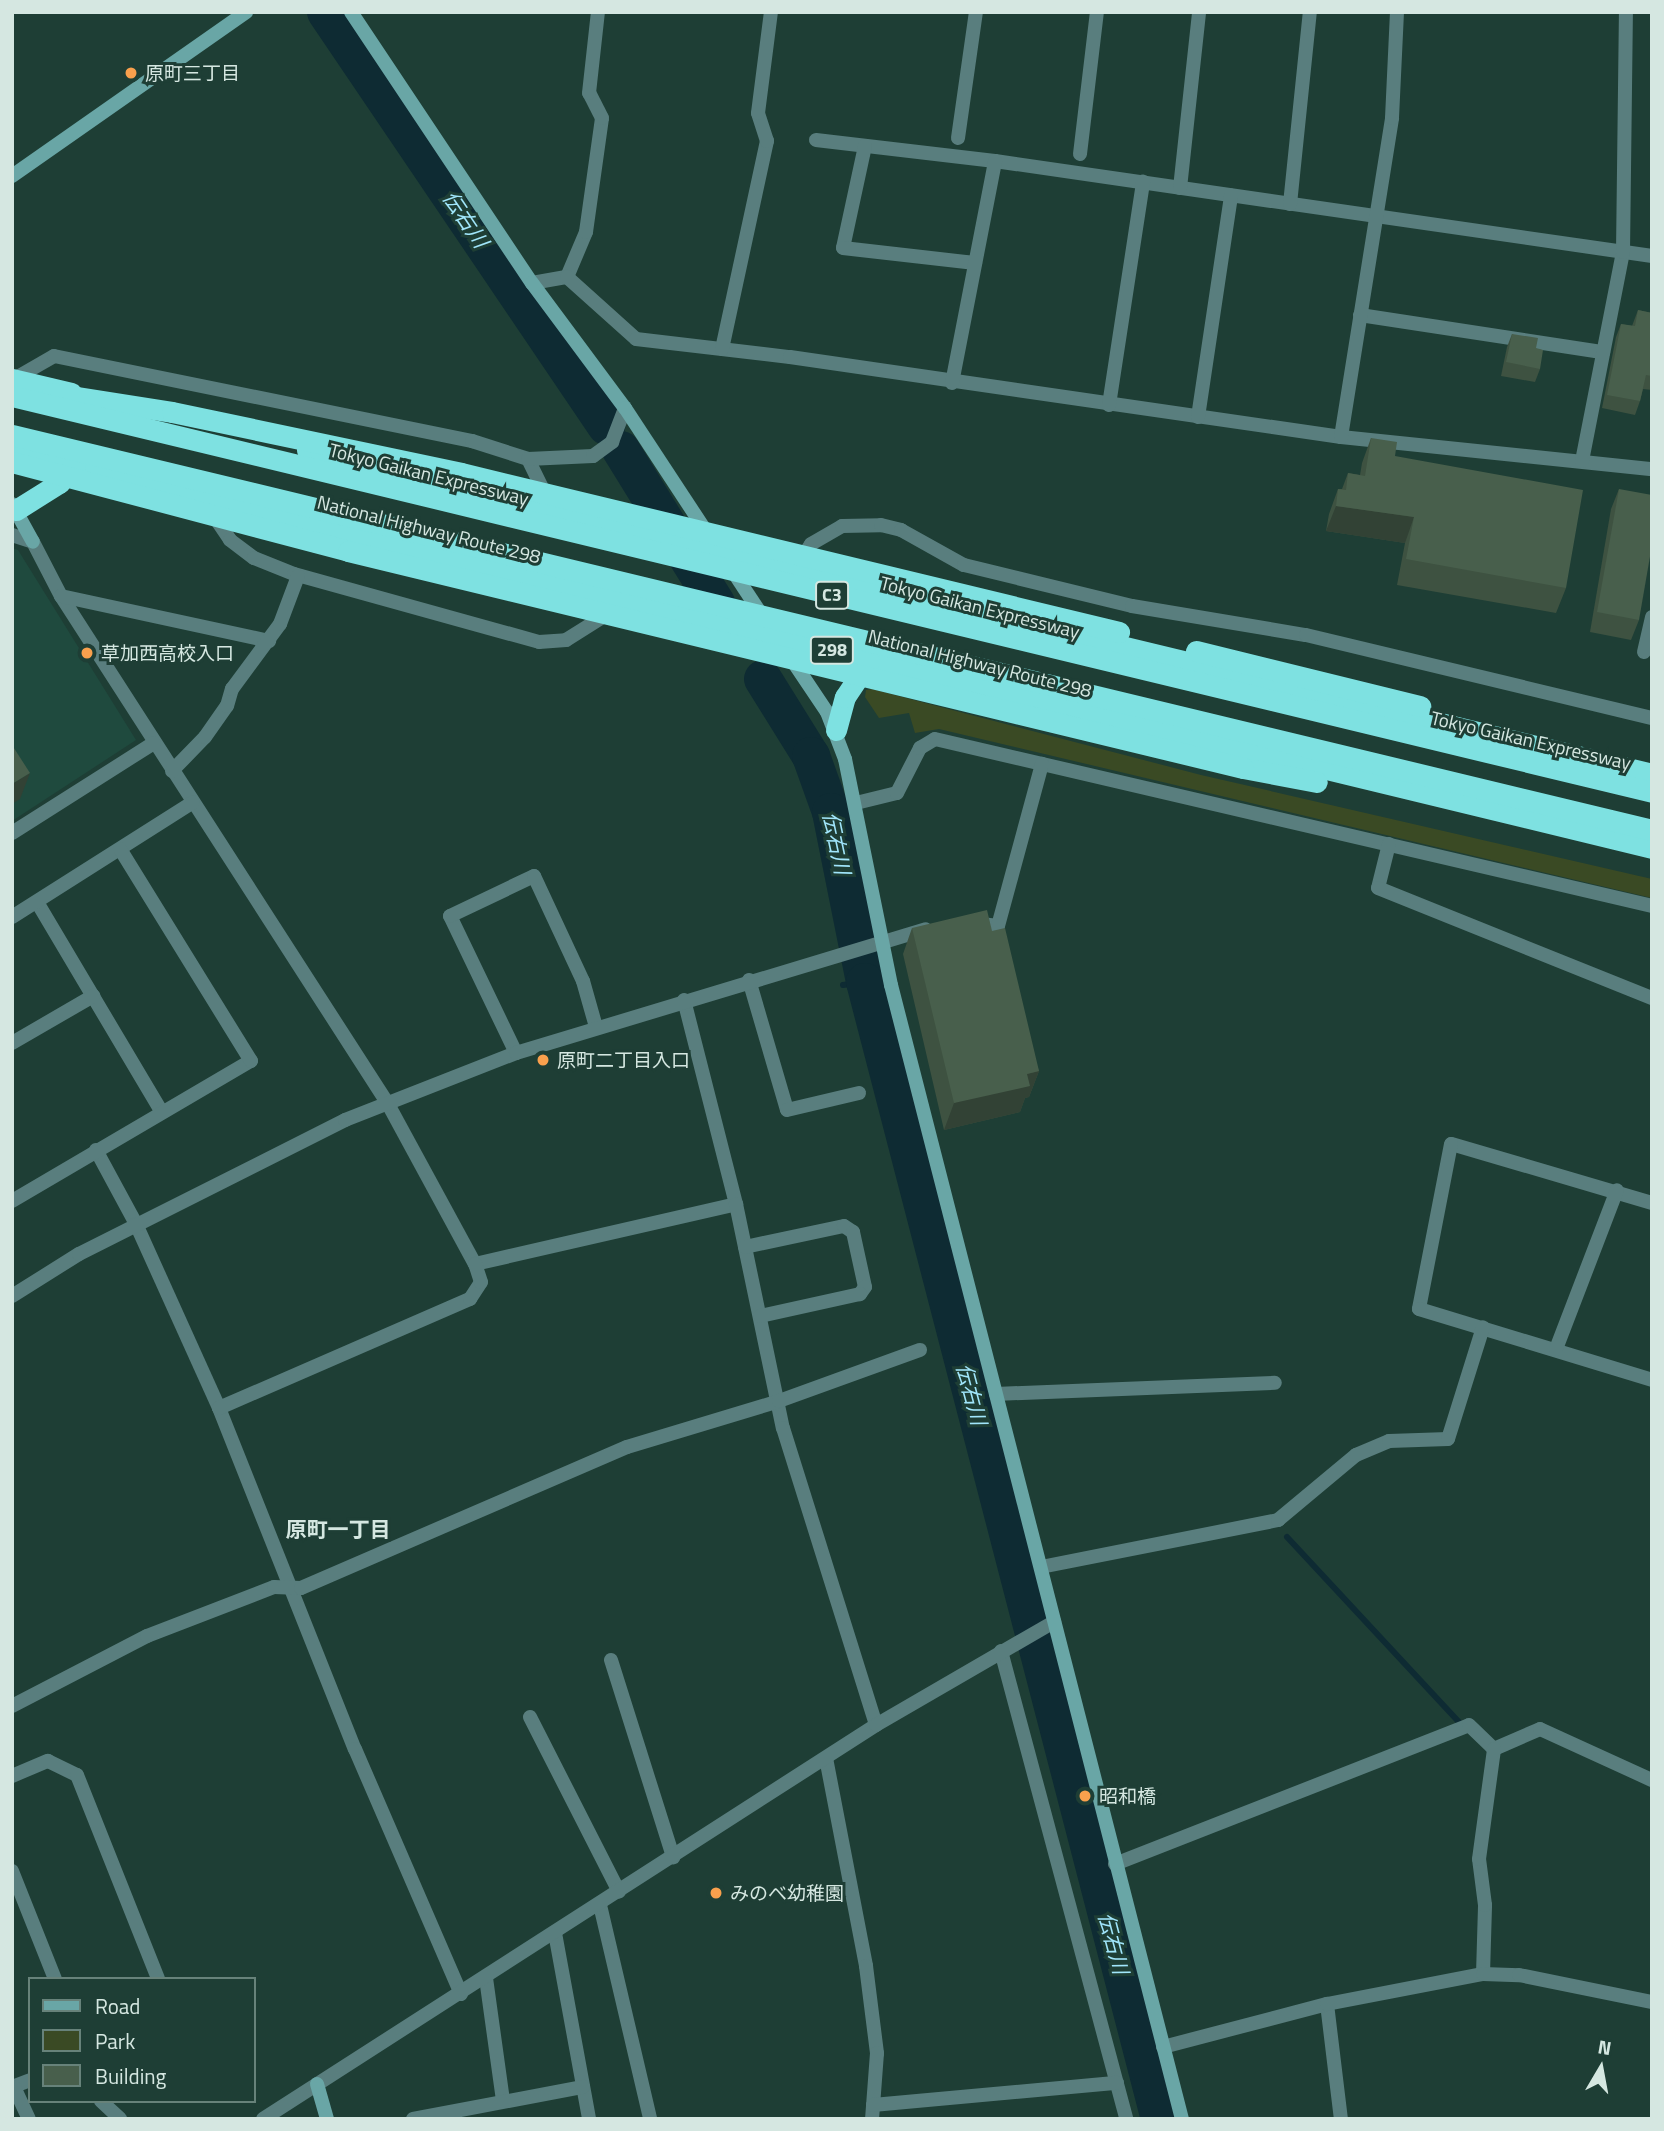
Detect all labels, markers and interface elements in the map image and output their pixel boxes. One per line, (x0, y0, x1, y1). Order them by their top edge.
place label: 原町三丁目 (145, 62, 240, 84)
marker: 原町三丁目 (123, 65, 139, 81)
water label: 伝右川 (438, 186, 494, 252)
street label: Tokyo Gaikan Expressway (327, 438, 531, 510)
street label: National Highway Route 298 (315, 490, 543, 568)
street label: Tokyo Gaikan Expressway (878, 571, 1082, 643)
road number: C3 (814, 580, 850, 610)
street label: National Highway Route 298 (866, 624, 1094, 702)
road number: 298 (809, 636, 855, 664)
place label: 草加西高校入口 (101, 642, 234, 664)
marker: 草加西高校入口 (79, 645, 95, 661)
street label: Tokyo Gaikan Expressway (1429, 706, 1633, 774)
water label: 伝右川 (818, 810, 856, 876)
place label: 原町二丁目入口 (557, 1049, 690, 1071)
marker: 原町二丁目入口 (535, 1052, 551, 1068)
water label: 伝右川 (952, 1360, 992, 1428)
district label: 原町一丁目 (286, 1516, 390, 1542)
place label: 昭和橋 (1099, 1785, 1156, 1807)
marker: 昭和橋 (1077, 1788, 1093, 1804)
place label: みのべ幼稚園 (730, 1882, 844, 1904)
marker: みのべ幼稚園 (708, 1885, 724, 1901)
water label: 伝右川 (1094, 1909, 1134, 1977)
legend (28, 1977, 256, 2103)
text: Road (95, 1990, 140, 2022)
text: Park (95, 2025, 135, 2057)
text: N (1596, 2031, 1614, 2062)
north arrow (1566, 2033, 1636, 2103)
text: Building (95, 2060, 166, 2092)

